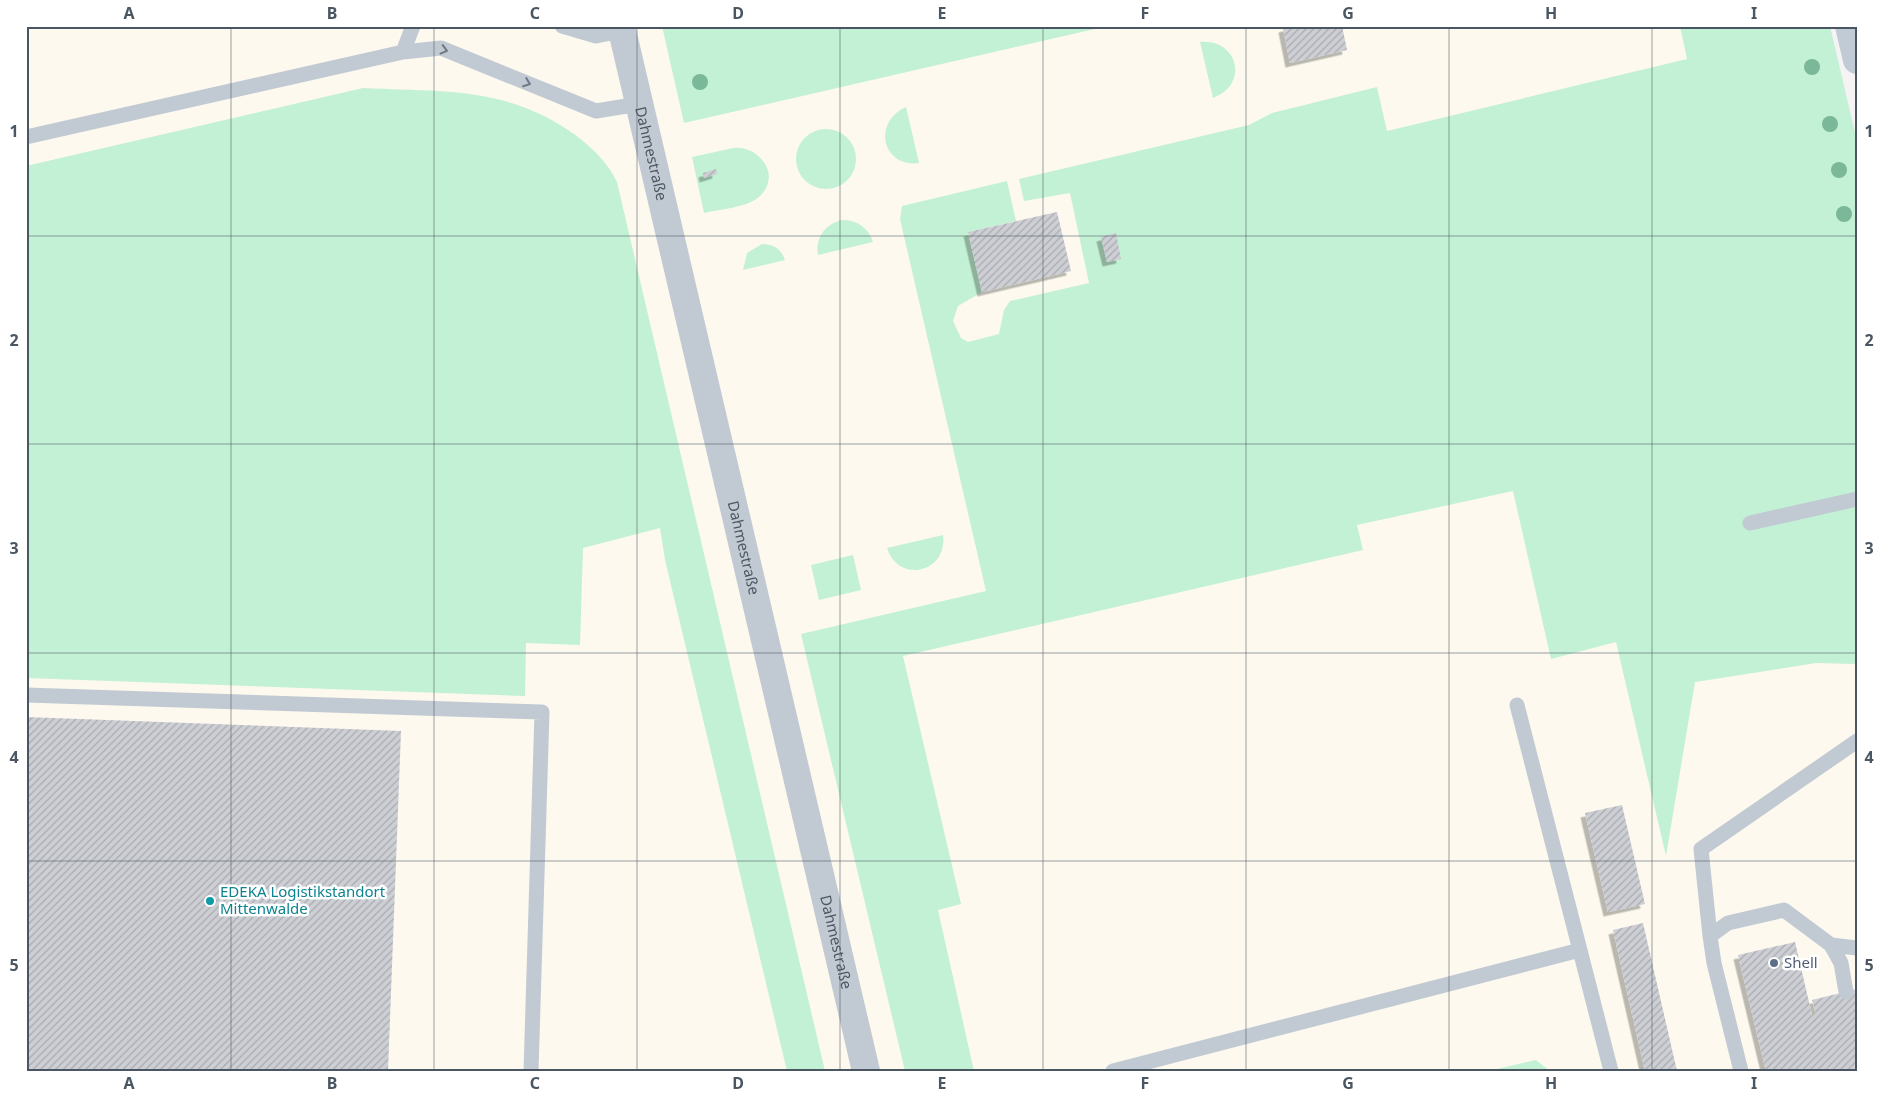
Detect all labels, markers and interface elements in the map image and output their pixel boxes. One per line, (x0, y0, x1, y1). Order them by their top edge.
text: A (123, 2, 135, 24)
text: B (327, 2, 337, 24)
text: C (530, 2, 540, 24)
text: D (732, 2, 744, 24)
text: E (938, 2, 947, 24)
text: F (1141, 2, 1149, 24)
text: G (1342, 2, 1354, 24)
text: H (1545, 2, 1557, 24)
text: I (1751, 2, 1757, 24)
one-way arrow (439, 45, 447, 55)
one-way arrow (522, 77, 531, 87)
street label: Dahmestraße (631, 104, 673, 202)
text: 1 (9, 120, 19, 142)
text: 1 (1864, 120, 1874, 142)
text: 2 (9, 329, 19, 351)
text: 2 (1864, 329, 1874, 351)
street label: Dahmestraße (724, 499, 765, 597)
text: 3 (9, 537, 19, 559)
text: 3 (1864, 537, 1874, 559)
text: 4 (9, 746, 19, 768)
text: 4 (1864, 746, 1874, 768)
place label: EDEKA Logistikstandort Mittenwalde (220, 881, 386, 918)
street label: Dahmestraße (816, 893, 857, 991)
marker: EDEKA Logistikstandort Mittenwalde (204, 895, 216, 907)
place label: Shell (1784, 952, 1818, 972)
text: 5 (9, 954, 19, 976)
text: 5 (1864, 954, 1874, 976)
marker: Shell (1768, 957, 1780, 969)
text: A (123, 1072, 135, 1094)
text: B (327, 1072, 337, 1094)
text: C (530, 1072, 540, 1094)
text: D (732, 1072, 744, 1094)
text: E (938, 1072, 947, 1094)
text: F (1141, 1072, 1149, 1094)
text: G (1342, 1072, 1354, 1094)
text: H (1545, 1072, 1557, 1094)
text: I (1751, 1072, 1757, 1094)

